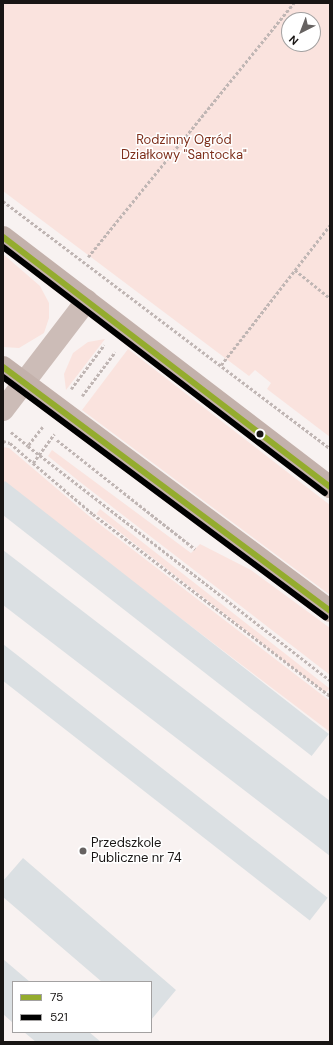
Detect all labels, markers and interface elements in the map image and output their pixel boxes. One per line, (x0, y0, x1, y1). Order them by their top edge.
north arrow (281, 12, 321, 52)
text: N (286, 32, 301, 48)
park label: Rodzinny Ogród Działkowy "Santocka" (121, 133, 247, 164)
unlabelled marker (255, 429, 265, 439)
place label: Przedszkole Publiczne nr 74 (91, 836, 182, 867)
marker: Przedszkole Publiczne nr 74 (78, 846, 88, 856)
legend (12, 981, 152, 1033)
text: 75 (50, 989, 63, 1005)
text: 521 (50, 1009, 68, 1025)

